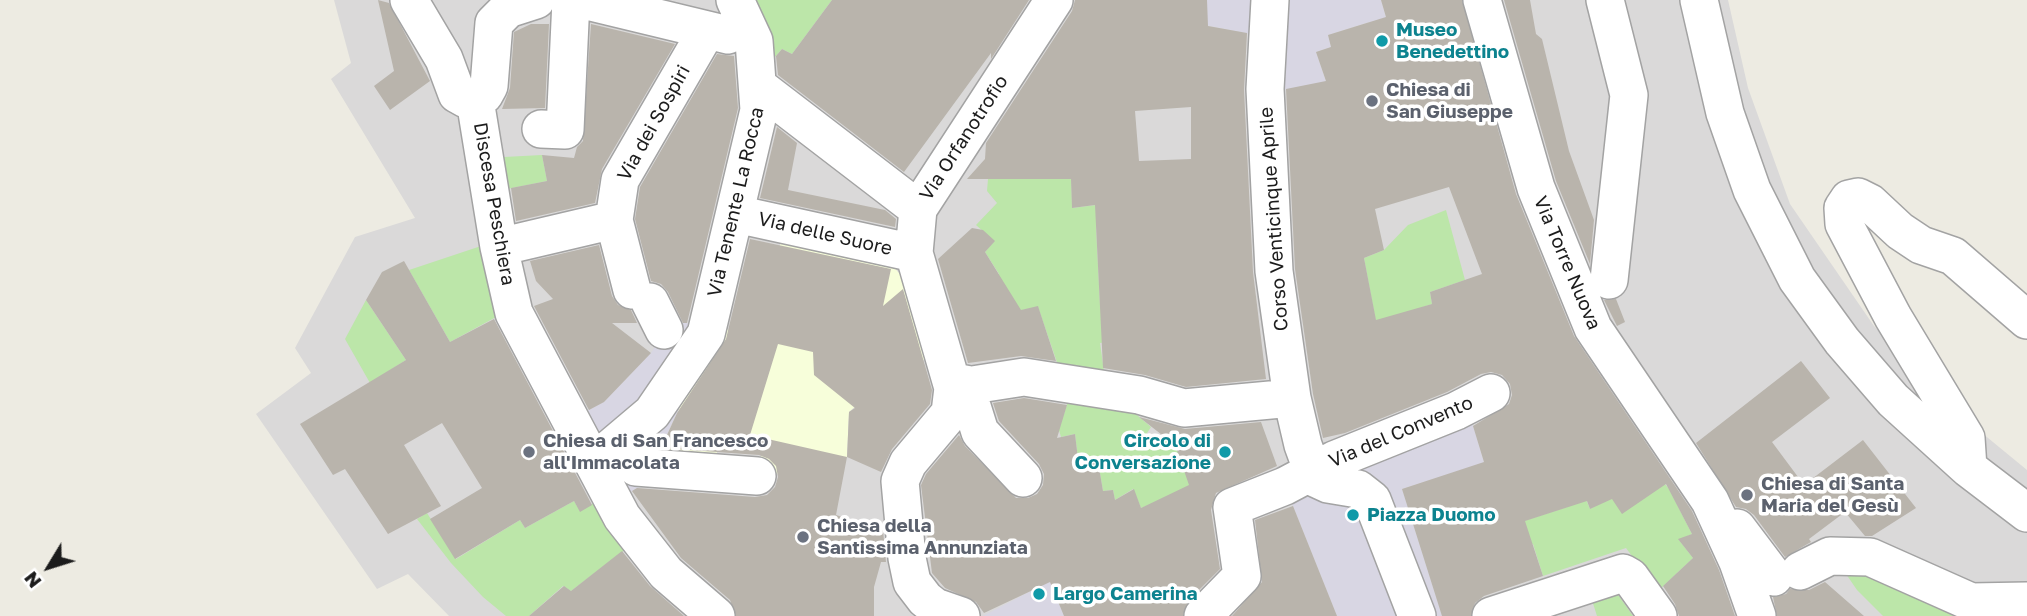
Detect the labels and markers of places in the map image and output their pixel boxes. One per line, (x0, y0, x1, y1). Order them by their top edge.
place label: Museo Benedettino (1396, 19, 1509, 63)
marker: Museo Benedettino (1374, 33, 1390, 49)
place label: Chiesa di San Giuseppe (1386, 79, 1513, 123)
marker: Chiesa di San Giuseppe (1364, 93, 1380, 109)
place label: Chiesa di San Francesco all'Immacolata (543, 430, 768, 474)
place label: Circolo di Conversazione (1075, 430, 1211, 474)
marker: Chiesa di San Francesco all'Immacolata (521, 444, 537, 460)
marker: Circolo di Conversazione (1217, 444, 1233, 460)
place label: Chiesa di Santa Maria del Gesù (1761, 473, 1904, 517)
marker: Chiesa di Santa Maria del Gesù (1739, 487, 1755, 503)
place label: Piazza Duomo (1367, 504, 1496, 526)
marker: Piazza Duomo (1345, 507, 1361, 523)
place label: Chiesa della Santissima Annunziata (817, 515, 1028, 559)
marker: Chiesa della Santissima Annunziata (795, 529, 811, 545)
place label: Largo Camerina (1053, 583, 1197, 605)
marker: Largo Camerina (1031, 586, 1047, 602)

